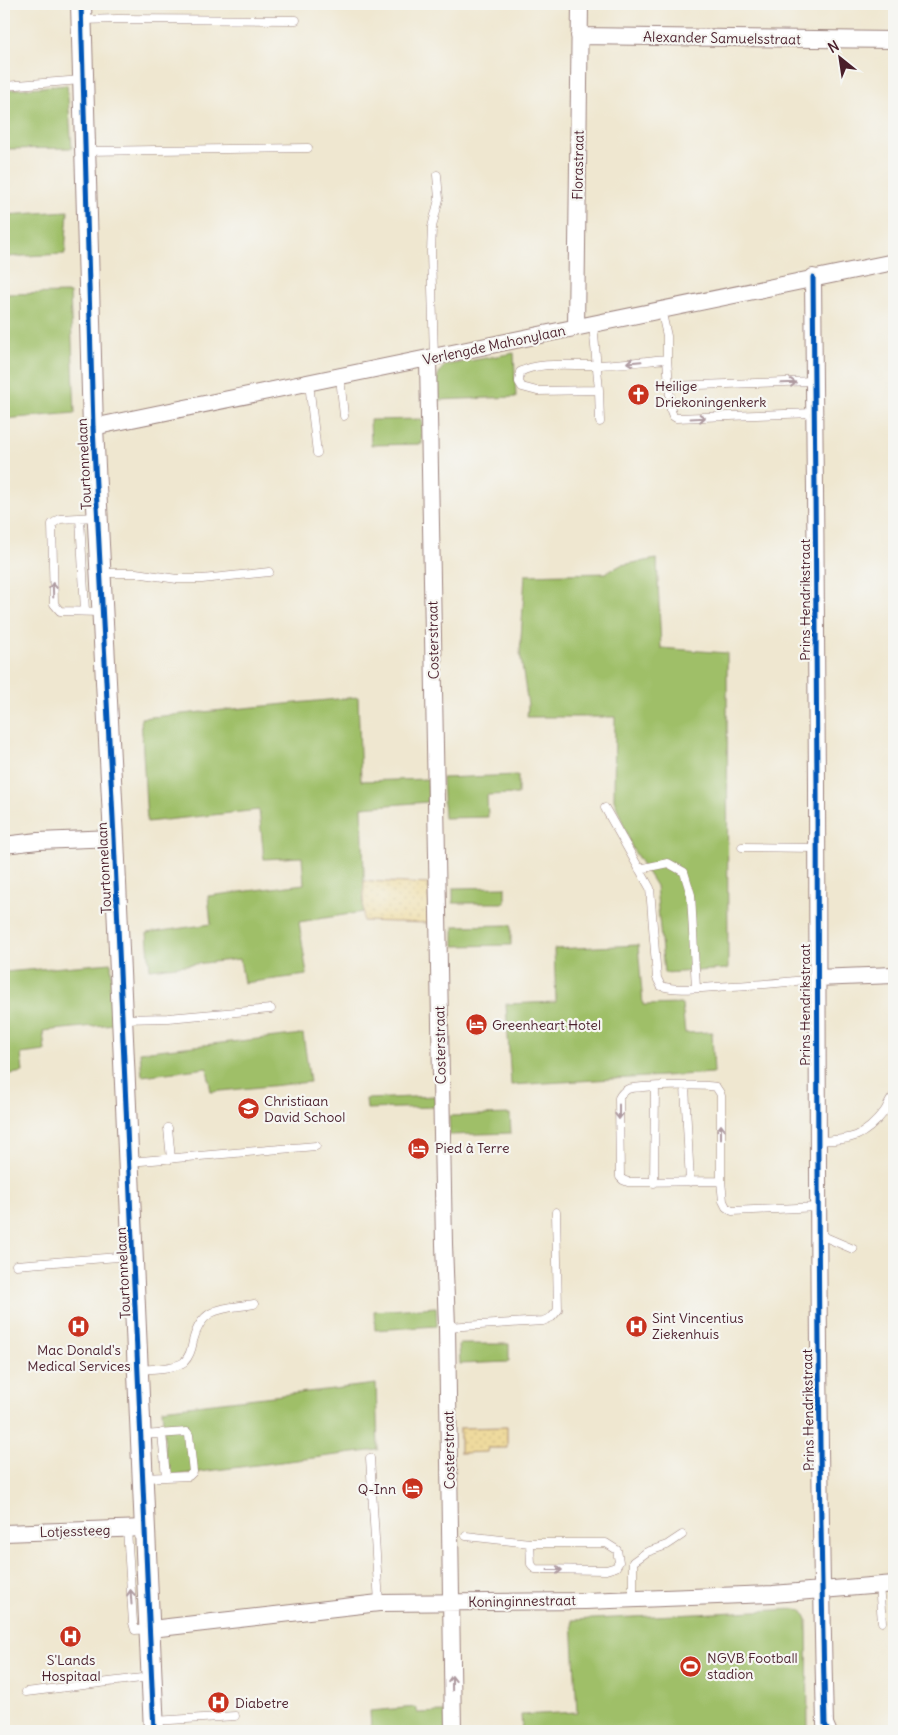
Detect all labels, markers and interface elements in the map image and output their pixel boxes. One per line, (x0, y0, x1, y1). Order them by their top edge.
street label: Alexander Samuelsstraat (643, 28, 801, 48)
north arrow (816, 32, 866, 82)
text: N (825, 37, 842, 57)
street label: Florastraat (568, 130, 588, 200)
street label: Verlengde Mahonylaan (421, 321, 567, 369)
one-way arrow (626, 357, 642, 366)
place label: Heilige Driekoningenkerk (655, 377, 766, 411)
one-way arrow (780, 378, 797, 388)
church icon: Heilige Driekoningenkerk (627, 382, 651, 406)
one-way arrow (690, 413, 706, 422)
street label: Tourtonnelaan (73, 418, 95, 510)
street label: Prins Hendrikstraat (796, 539, 814, 661)
one-way arrow (49, 582, 58, 598)
street label: Costerstraat (423, 600, 443, 679)
street label: Tourtonnelaan (93, 822, 115, 914)
street label: Prins Hendrikstraat (796, 944, 814, 1066)
street label: Costerstraat (430, 1005, 450, 1084)
hotel icon: Greenheart Hotel (464, 1013, 488, 1037)
place label: Greenheart Hotel (492, 1016, 601, 1034)
place label: Christiaan David School (264, 1092, 345, 1126)
school or university icon: Christiaan David School (236, 1097, 260, 1121)
one-way arrow (614, 1104, 624, 1120)
one-way arrow (716, 1125, 726, 1141)
hotel icon: Pied à Terre (407, 1136, 431, 1160)
place label: Pied à Terre (435, 1139, 509, 1157)
street label: Tourtonnelaan (112, 1227, 134, 1319)
place label: Sint Vincentius Ziekenhuis (652, 1309, 744, 1343)
hospital icon: Sint Vincentius Ziekenhuis (624, 1314, 648, 1338)
hospital icon: Mac Donald's Medical Services (67, 1315, 91, 1339)
place label: Mac Donald's Medical Services (27, 1341, 131, 1375)
street label: Prins Hendrikstraat (798, 1348, 818, 1471)
street label: Costerstraat (439, 1410, 459, 1489)
hotel icon: Q-Inn (400, 1477, 424, 1501)
place label: Q-Inn (358, 1480, 396, 1498)
street label: Lotjessteeg (39, 1521, 111, 1541)
one-way arrow (547, 1565, 563, 1575)
one-way arrow (126, 1589, 136, 1605)
street label: Koninginnestraat (468, 1591, 576, 1611)
hospital icon: S'Lands Hospitaal (59, 1625, 83, 1649)
place label: NGVB Football stadion (707, 1649, 798, 1683)
place label: S'Lands Hospitaal (41, 1651, 101, 1685)
sports icon: NGVB Football stadion (679, 1654, 703, 1678)
one-way arrow (447, 1675, 457, 1691)
hospital icon: Diabetre (207, 1691, 231, 1715)
place label: Diabetre (235, 1694, 289, 1712)

